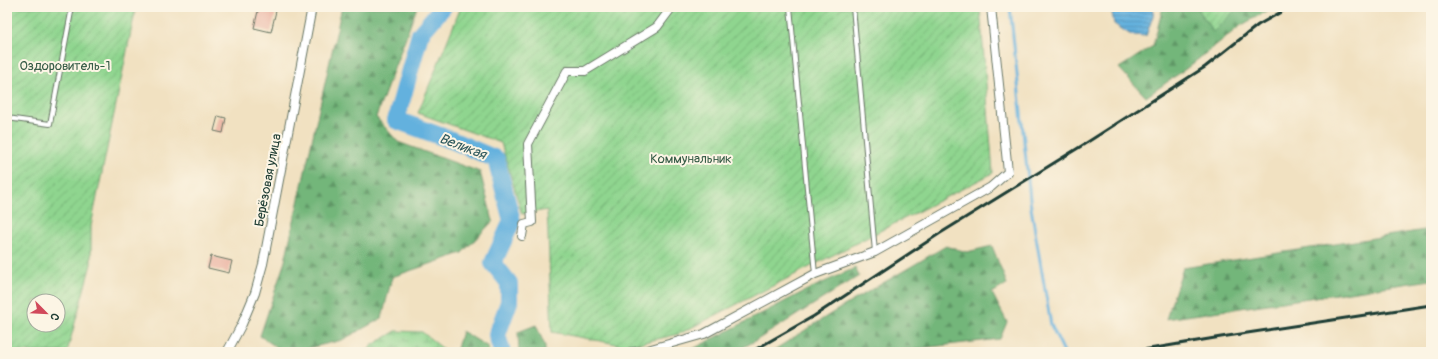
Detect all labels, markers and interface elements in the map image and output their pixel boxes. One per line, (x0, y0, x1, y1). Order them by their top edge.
park label: Оздоровитель-1 (20, 58, 110, 74)
water label: Великая (437, 130, 490, 164)
street label: Берёзовая улица (251, 132, 285, 228)
park label: Коммунальник (650, 151, 732, 167)
north arrow (26, 293, 66, 333)
text: С (47, 311, 62, 323)

